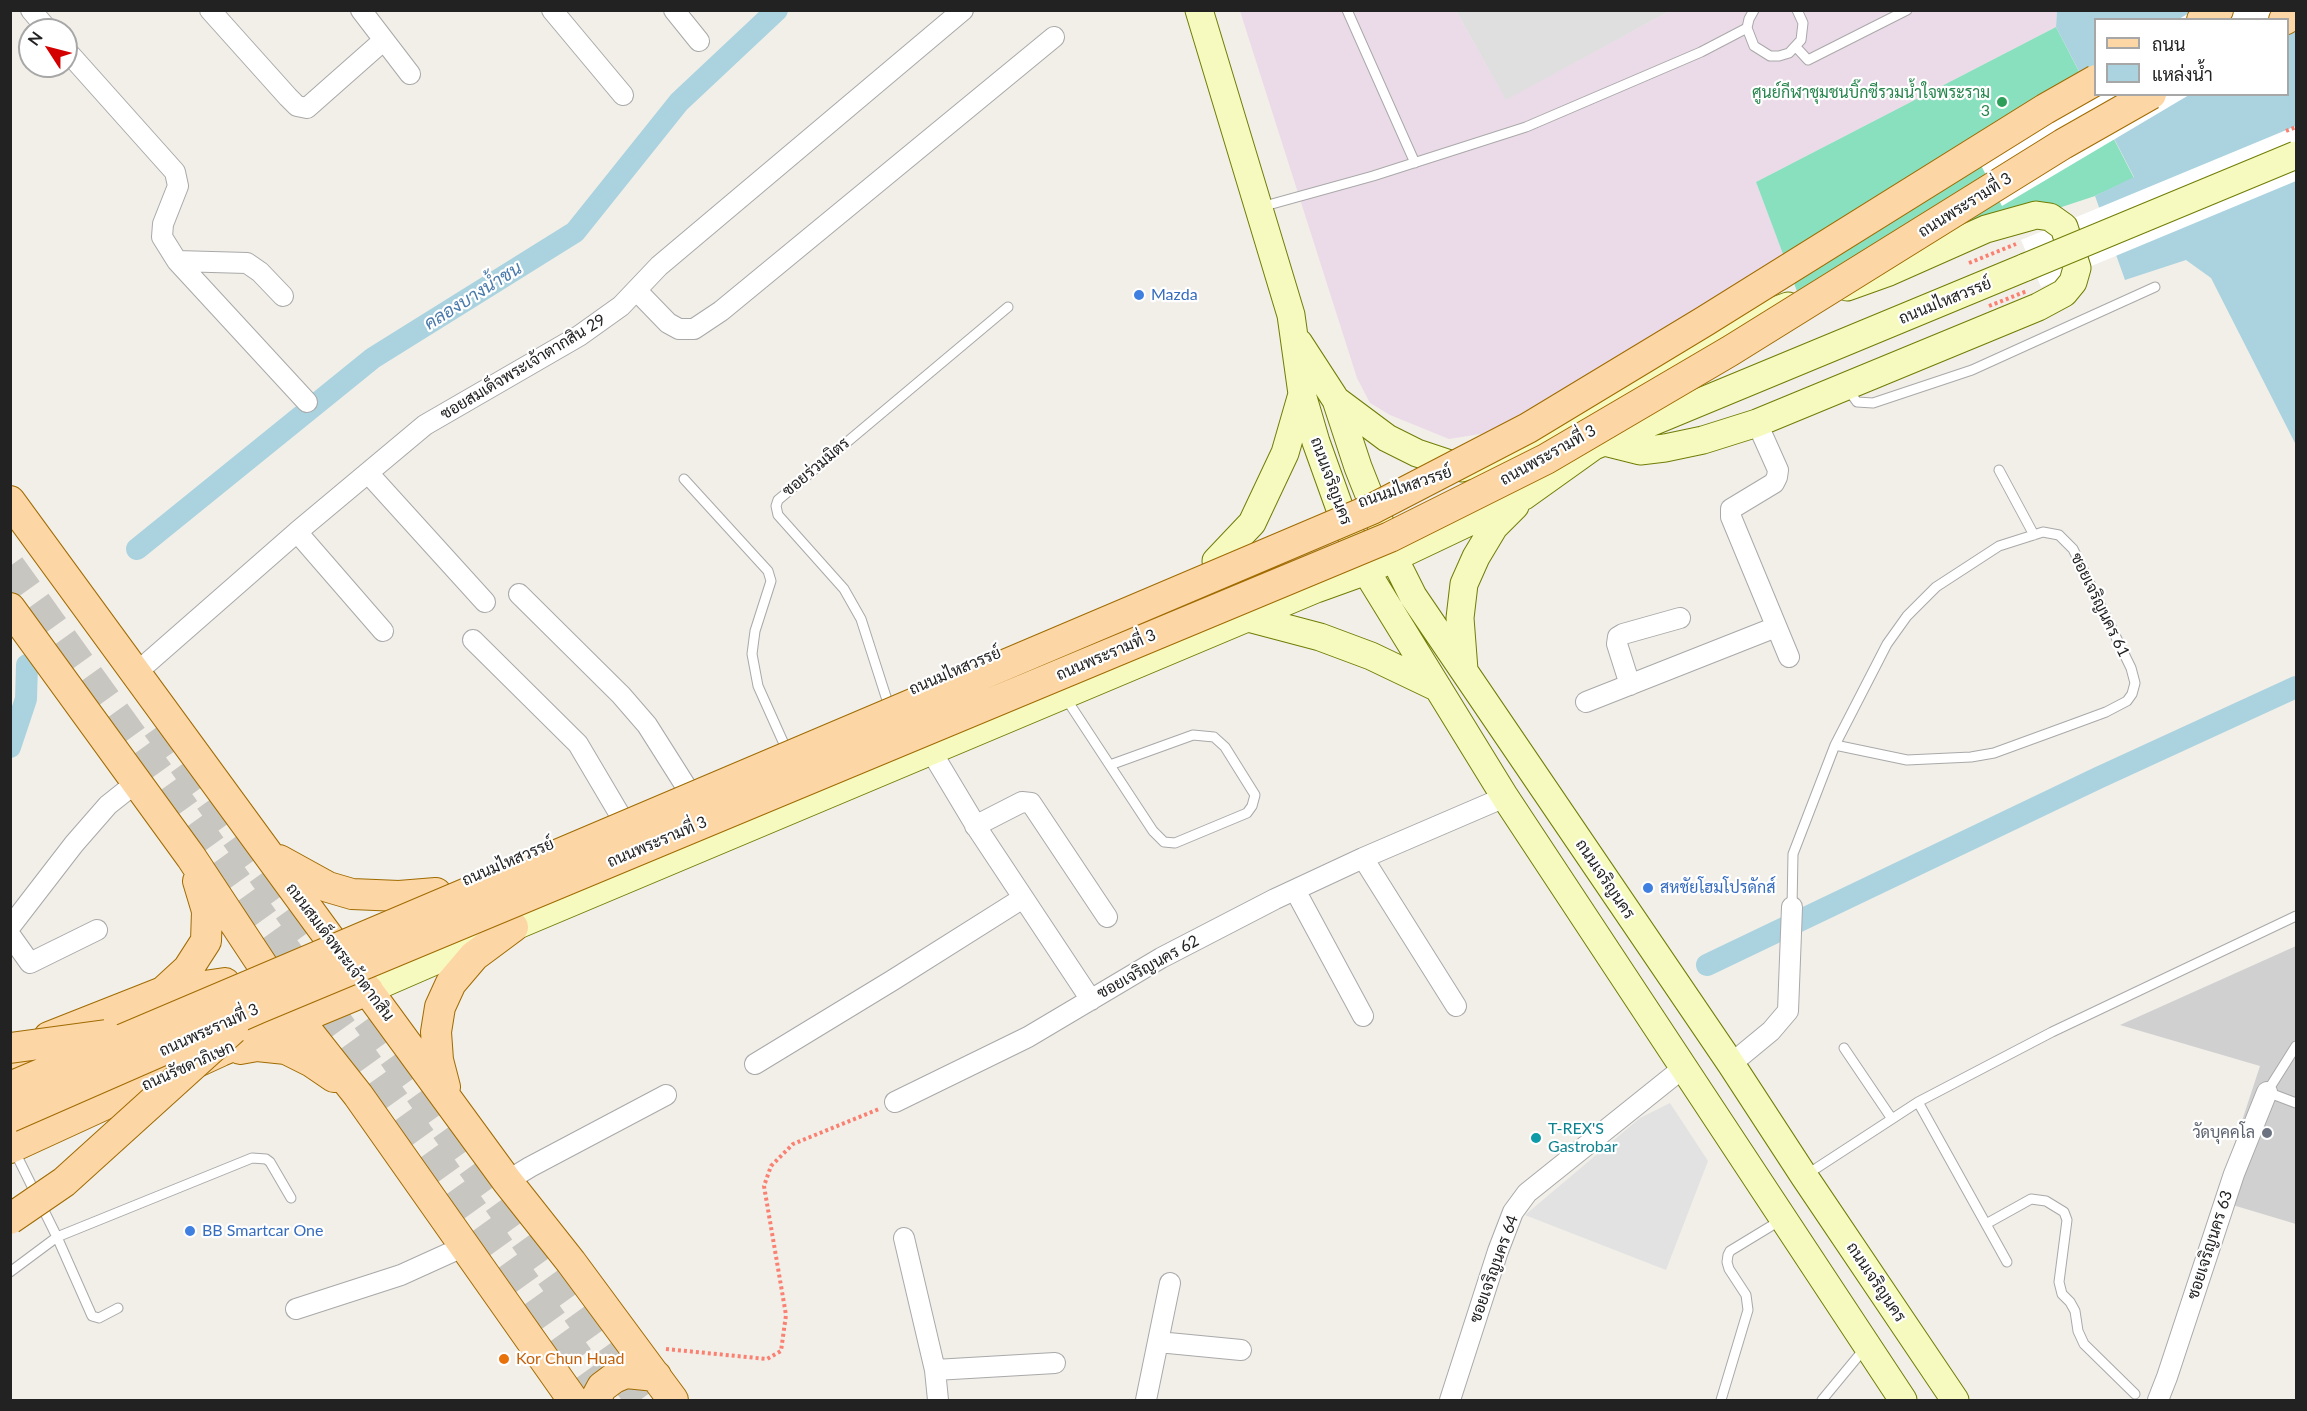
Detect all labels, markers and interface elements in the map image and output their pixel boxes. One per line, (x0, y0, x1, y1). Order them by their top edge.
north arrow (18, 18, 78, 78)
legend (2094, 18, 2289, 96)
text: N (23, 28, 46, 49)
text: ถนน (2152, 33, 2185, 55)
text: แหล่งน้ำ (2152, 63, 2213, 85)
place label: ศูนย์กีฬาชุมชนบิ๊กซีรวมน้ำใจพระราม 3 (1752, 83, 1990, 121)
marker: ศูนย์กีฬาชุมชนบิ๊กซีรวมน้ำใจพระราม 3 (1995, 95, 2009, 109)
street label: ถนนพระรามที่ 3 (1915, 169, 2015, 241)
water label: คลองบางน้ำชน (420, 257, 526, 335)
street label: ถนนมไหสวรรย์ (1896, 274, 1994, 328)
place label: Mazda (1151, 285, 1198, 305)
marker: Mazda (1132, 288, 1146, 302)
street label: ซอยสมเด็จพระเจ้าตากสิน 29 (437, 310, 609, 424)
street label: ถนนพระรามที่ 3 (1497, 421, 1599, 489)
street label: ซอยร่วมมิตร (779, 433, 853, 501)
street label: ถนนเจริญนคร (1306, 434, 1356, 528)
street label: ถนนมไหสวรรย์ (1356, 462, 1454, 512)
street label: ซอยเจริญนคร 61 (2066, 550, 2134, 660)
street label: ถนนพระรามที่ 3 (1053, 625, 1159, 685)
street label: ถนนมไหสวรรย์ (906, 643, 1004, 699)
street label: ถนนพระรามที่ 3 (604, 812, 710, 872)
street label: ถนนมไหสวรรย์ (459, 834, 557, 890)
street label: ถนนเจริญนคร (1571, 835, 1639, 923)
place label: สหชัยโฮมโปรดักส์ (1660, 878, 1775, 898)
street label: ถนนสมเด็จพระเจ้าตากสิน (282, 879, 398, 1025)
marker: สหชัยโฮมโปรดักส์ (1641, 881, 1655, 895)
street label: ซอยเจริญนคร 62 (1094, 931, 1202, 1003)
street label: ถนนพระรามที่ 3 (156, 1000, 262, 1060)
street label: ถนนรัชดาภิเษก (139, 1037, 237, 1095)
place label: T-REX'S Gastrobar (1548, 1119, 1618, 1157)
place label: วัดบุคคโล (2192, 1123, 2255, 1143)
marker: วัดบุคคโล (2260, 1126, 2274, 1140)
marker: T-REX'S Gastrobar (1529, 1131, 1543, 1145)
street label: ซอยเจริญนคร 63 (2183, 1188, 2237, 1302)
street label: ซอยเจริญนคร 64 (1466, 1212, 1522, 1326)
place label: BB Smartcar One (202, 1221, 323, 1241)
marker: BB Smartcar One (183, 1224, 197, 1238)
street label: ถนนเจริญนคร (1842, 1238, 1910, 1326)
place label: Kor Chun Huad (516, 1349, 624, 1369)
marker: Kor Chun Huad (497, 1352, 511, 1366)

